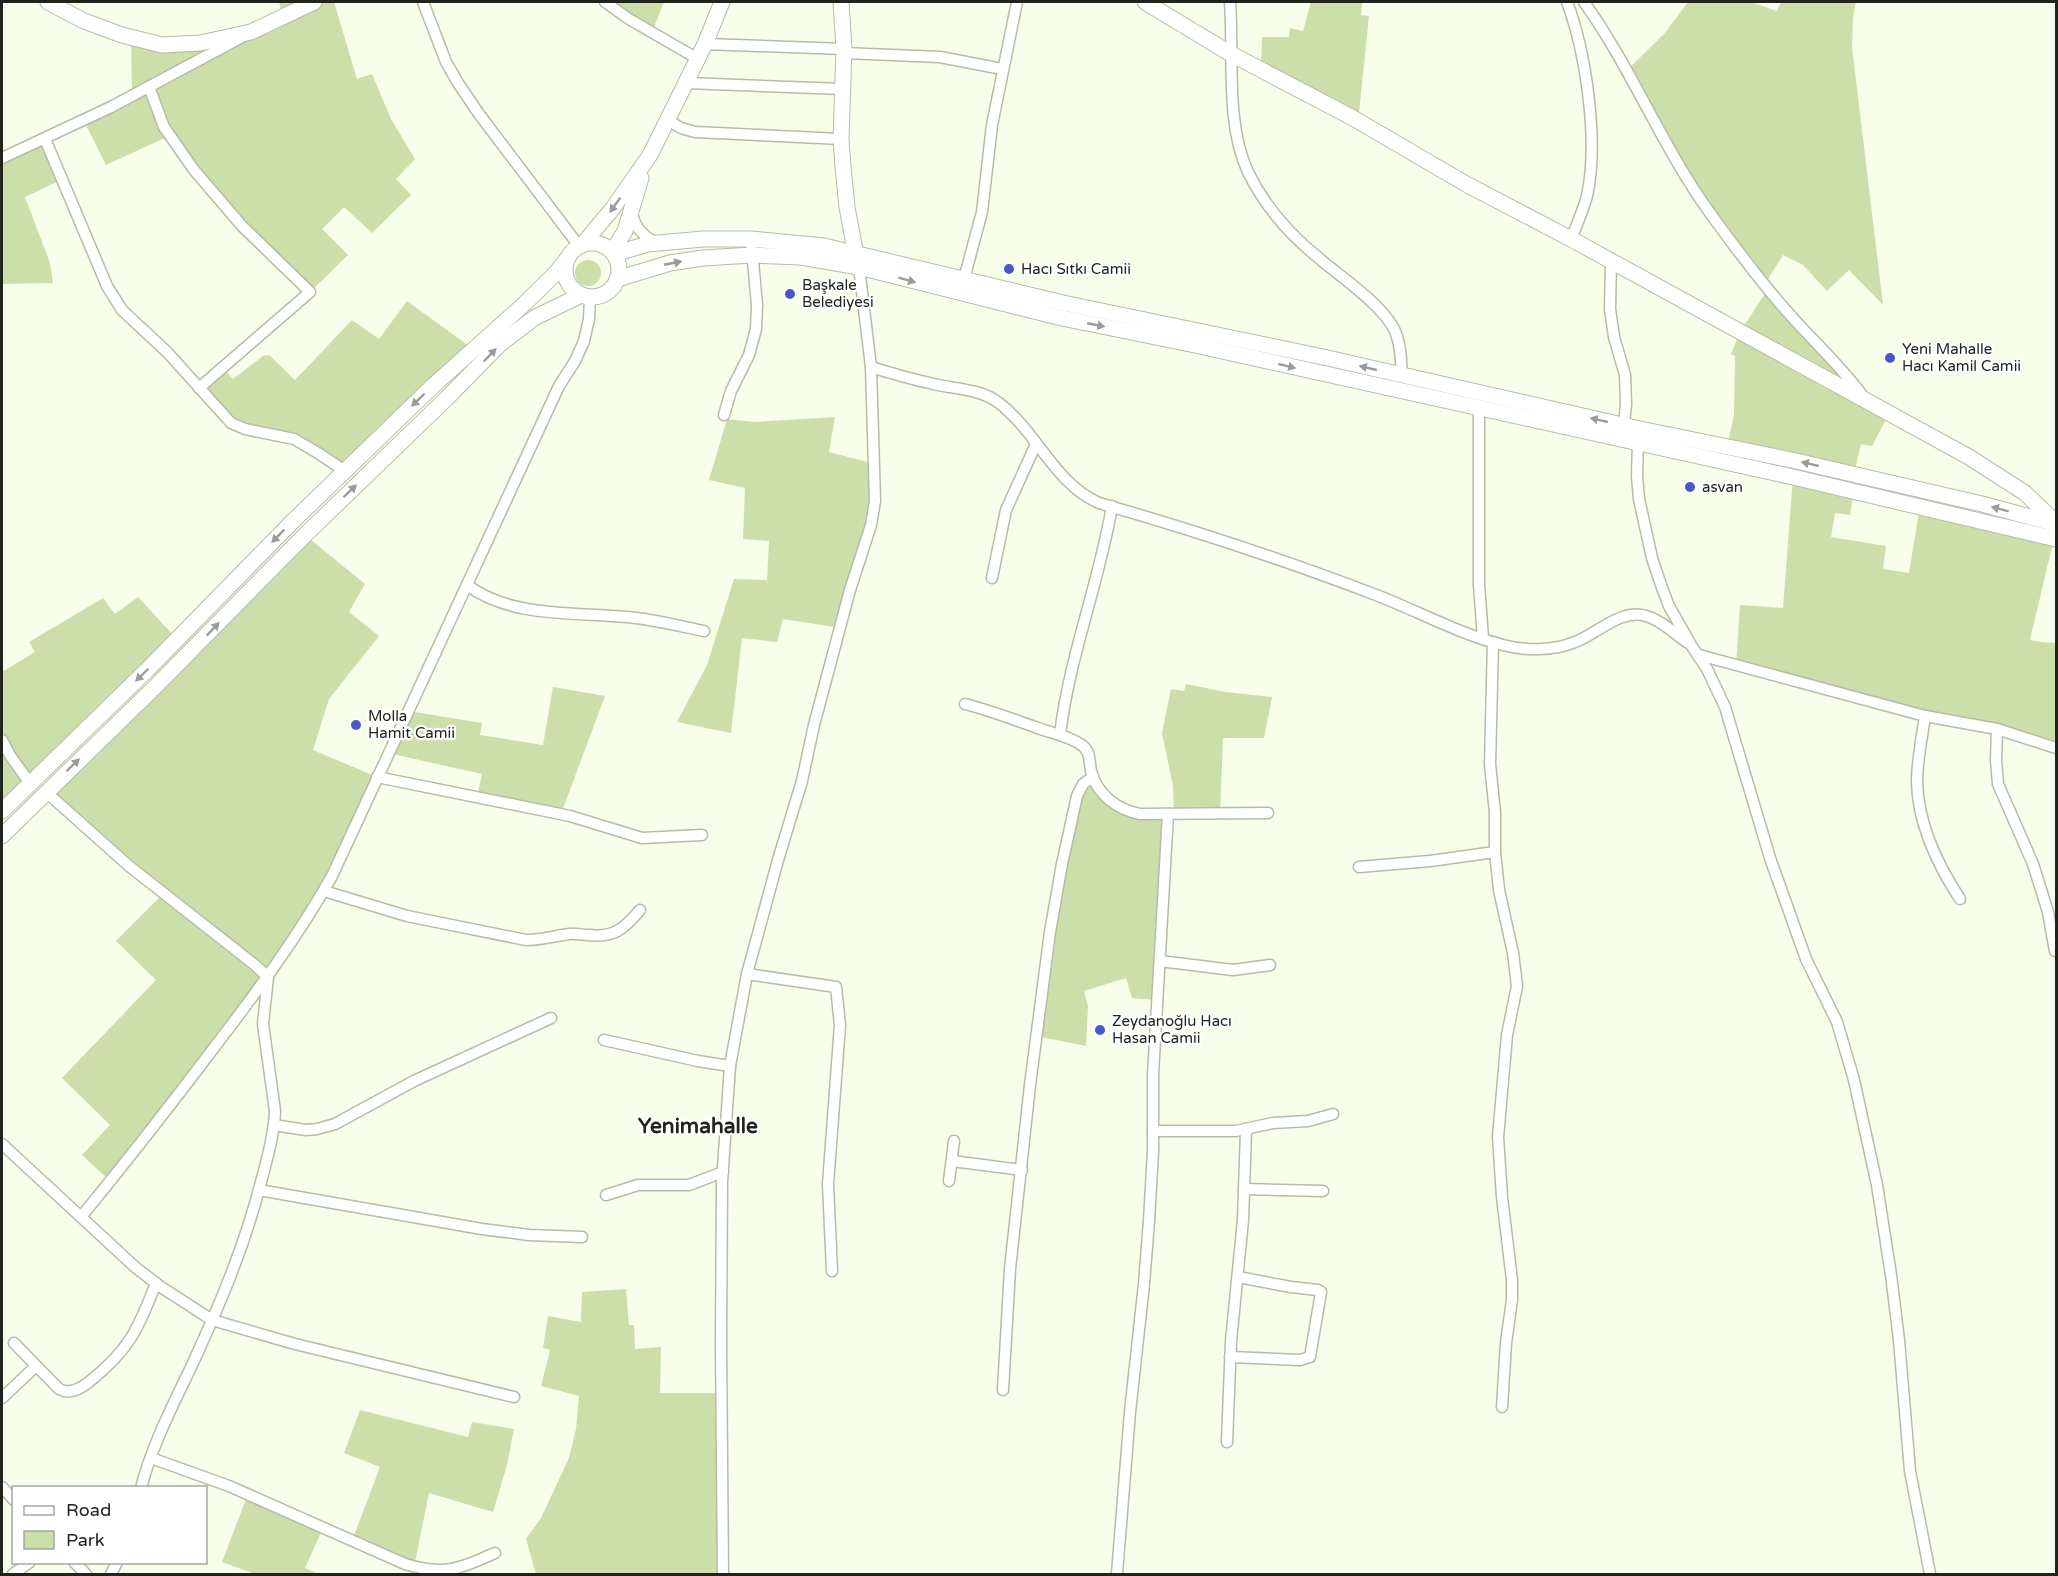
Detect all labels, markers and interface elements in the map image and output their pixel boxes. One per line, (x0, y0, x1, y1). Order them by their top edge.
one-way arrow (610, 197, 622, 212)
one-way arrow (664, 258, 683, 267)
place label: Hacı Sıtkı Camii (1021, 260, 1131, 278)
marker: Hacı Sıtkı Camii (1002, 262, 1016, 276)
place label: Başkale Belediyesi (802, 276, 874, 311)
one-way arrow (898, 276, 916, 285)
marker: Başkale Belediyesi (783, 287, 797, 301)
one-way arrow (1087, 321, 1106, 330)
place label: Yeni Mahalle Hacı Kamil Camii (1902, 340, 2021, 375)
one-way arrow (482, 348, 496, 362)
marker: Yeni Mahalle Hacı Kamil Camii (1883, 351, 1897, 365)
one-way arrow (1278, 361, 1296, 371)
one-way arrow (1358, 362, 1377, 372)
one-way arrow (411, 393, 426, 407)
one-way arrow (1590, 414, 1608, 424)
one-way arrow (1801, 459, 1819, 469)
place label: asvan (1702, 478, 1743, 496)
marker: asvan (1683, 480, 1697, 494)
one-way arrow (343, 484, 358, 498)
one-way arrow (1991, 504, 2009, 513)
one-way arrow (272, 528, 286, 542)
one-way arrow (205, 622, 219, 636)
one-way arrow (134, 668, 149, 682)
place label: Molla Hamit Camii (368, 707, 455, 742)
marker: Molla Hamit Camii (349, 718, 363, 732)
one-way arrow (66, 759, 80, 773)
place label: Zeydanoğlu Hacı Hasan Camii (1112, 1012, 1232, 1047)
marker: Zeydanoğlu Hacı Hasan Camii (1093, 1023, 1107, 1037)
district label: Yenimahalle (638, 1114, 758, 1139)
legend (12, 1486, 207, 1564)
text: Road (66, 1499, 111, 1521)
text: Park (66, 1529, 105, 1551)

